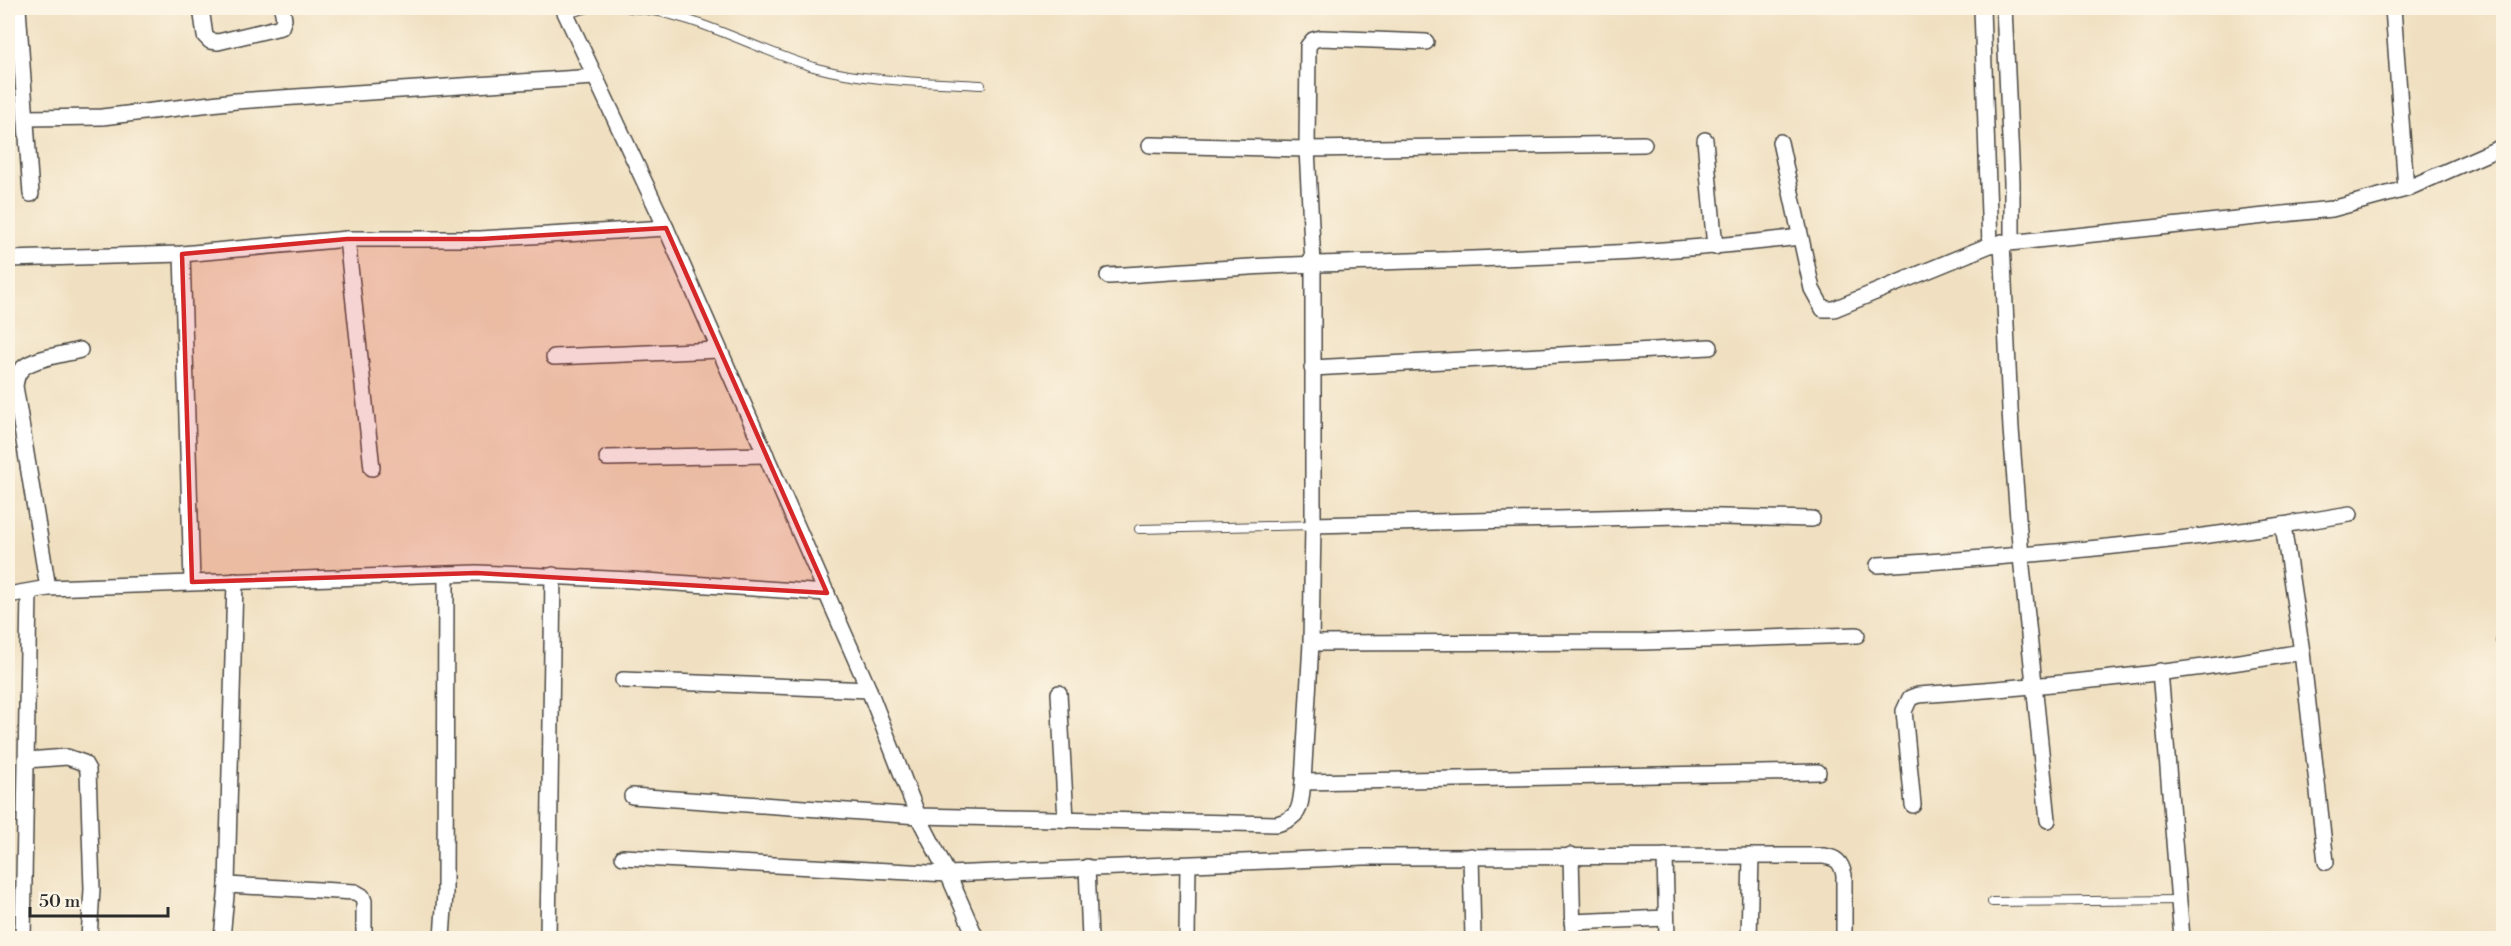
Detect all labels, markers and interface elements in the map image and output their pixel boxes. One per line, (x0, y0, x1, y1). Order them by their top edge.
scale bar (30, 880, 168, 918)
text: 50 m (39, 890, 81, 913)

